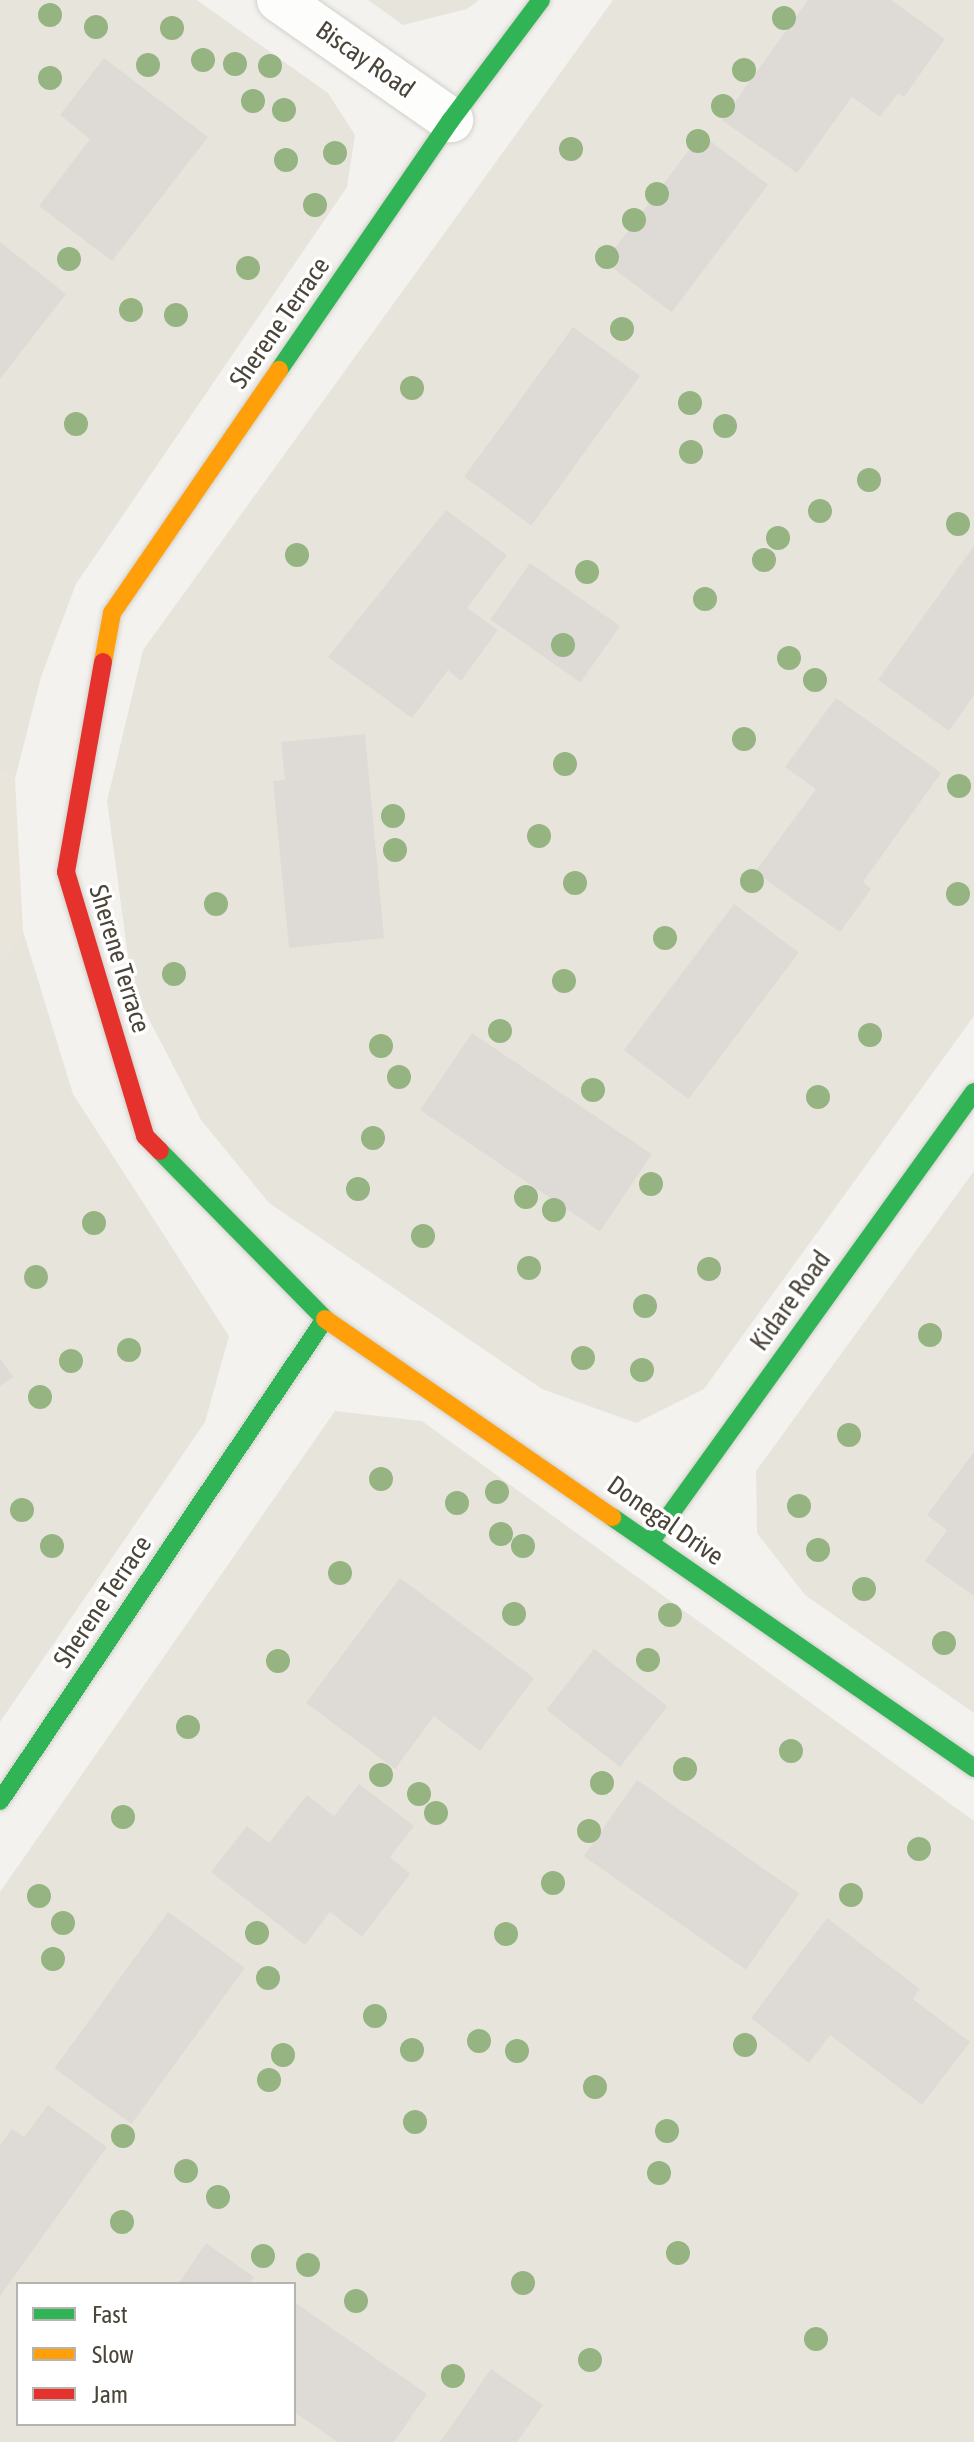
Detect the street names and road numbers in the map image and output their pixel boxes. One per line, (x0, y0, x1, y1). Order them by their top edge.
street label: Biscay Road (310, 15, 420, 105)
street label: Sherene Terrace (223, 251, 337, 395)
street label: Sherene Terrace (82, 881, 156, 1037)
street label: Kidare Road (744, 1245, 838, 1357)
street label: Donegal Drive (601, 1470, 729, 1572)
street label: Sherene Terrace (47, 1530, 159, 1674)

